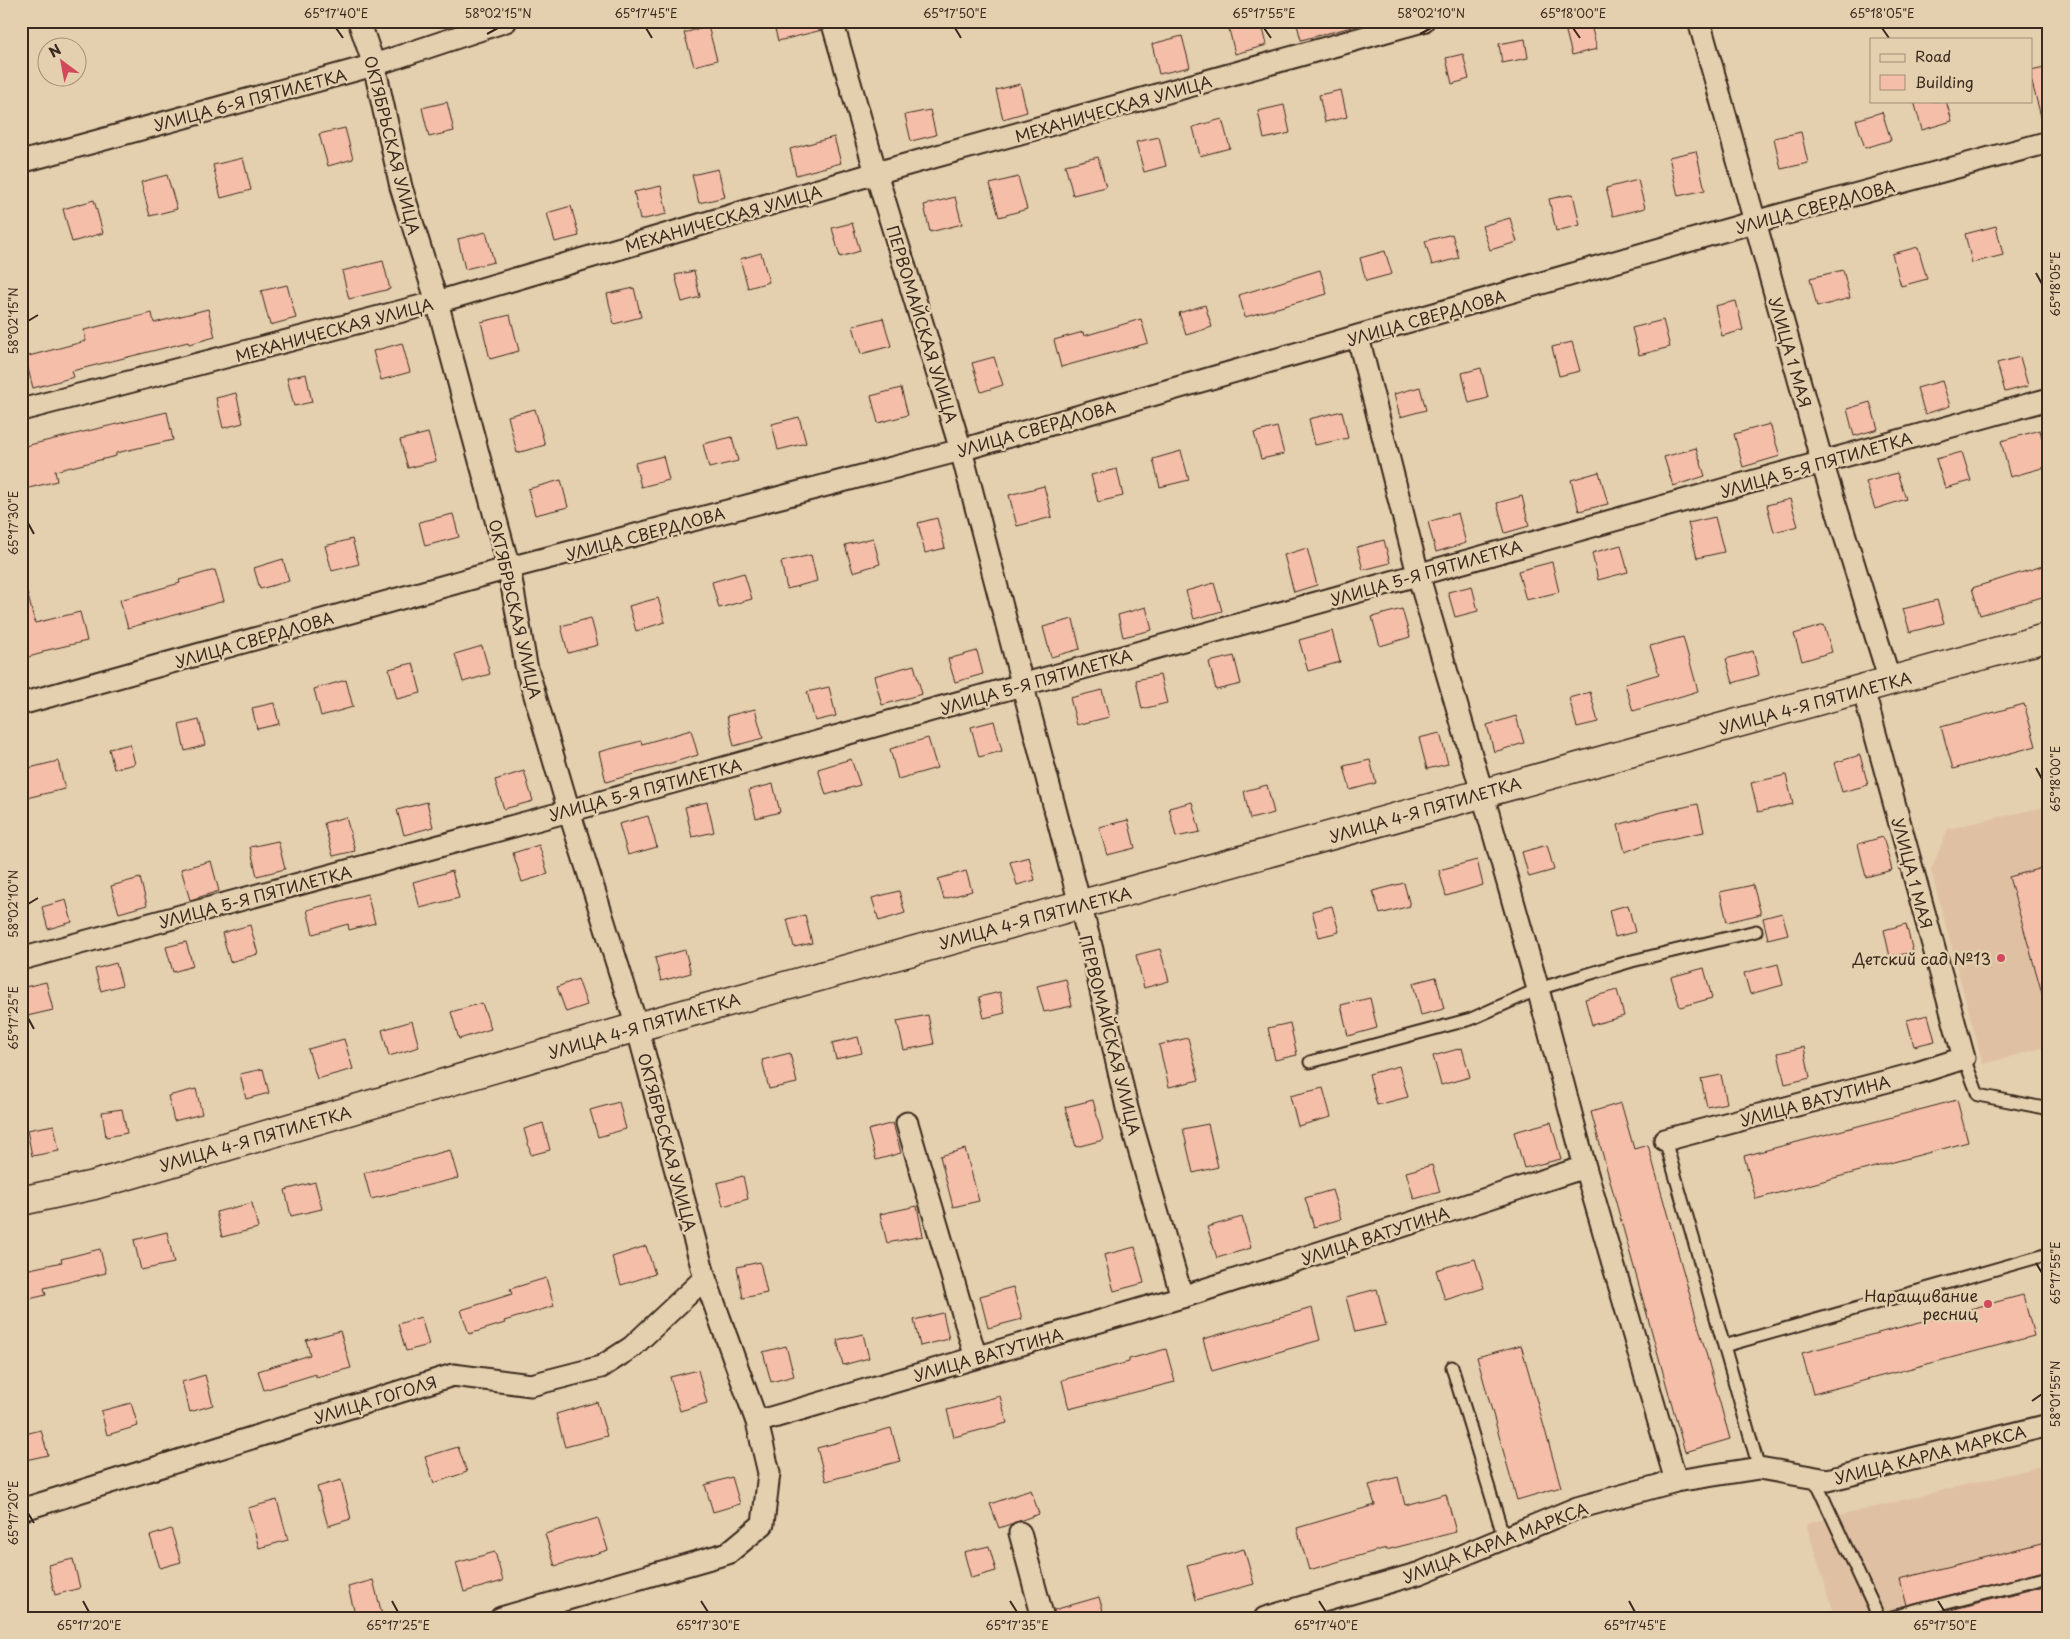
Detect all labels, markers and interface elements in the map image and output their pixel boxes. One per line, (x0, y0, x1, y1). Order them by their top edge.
text: 65°17'40"E (304, 4, 368, 22)
text: 58°02'15"N (464, 4, 532, 22)
text: 65°17'45"E (614, 4, 678, 22)
text: 65°17'50"E (923, 4, 987, 22)
text: 65°17'55"E (1232, 4, 1296, 22)
text: 58°02'10"N (1397, 4, 1465, 22)
text: 65°18'00"E (1540, 4, 1606, 22)
text: 65°18'05"E (1849, 4, 1915, 22)
north arrow (38, 38, 88, 88)
legend (1870, 38, 2032, 102)
text: N (45, 39, 65, 62)
text: Road (1915, 44, 1951, 67)
street label: ОКТЯБРЬСКАЯ УЛИЦА (359, 53, 427, 237)
street label: УЛИЦА 6-Я ПЯТИЛЕТКА (151, 62, 349, 136)
street label: МЕХАНИЧЕСКАЯ УЛИЦА (1012, 68, 1214, 148)
text: Building (1915, 70, 1974, 93)
street label: УЛИЦА СВЕРДЛОВА (1733, 173, 1898, 239)
street label: МЕХАНИЧЕСКАЯ УЛИЦА (622, 178, 824, 258)
street label: ПЕРВОМАЙСКАЯ УЛИЦА (881, 222, 965, 426)
text: 65°18'05"E (2046, 251, 2064, 317)
street label: УЛИЦА СВЕРДЛОВА (1344, 283, 1508, 351)
text: 58°02'15"N (4, 287, 22, 355)
street label: МЕХАНИЧЕСКАЯ УЛИЦА (232, 291, 436, 367)
street label: УЛИЦА 1 МАЯ (1764, 294, 1818, 410)
street label: УЛИЦА СВЕРДЛОВА (954, 394, 1118, 462)
street label: УЛИЦА 5-Я ПЯТИЛЕТКА (1717, 425, 1915, 503)
text: 65°17'30"E (4, 491, 22, 555)
street label: УЛИЦА СВЕРДЛОВА (563, 500, 728, 566)
street label: ОКТЯБРЬСКАЯ УЛИЦА (484, 517, 548, 701)
street label: УЛИЦА 5-Я ПЯТИЛЕТКА (1327, 533, 1525, 611)
street label: УЛИЦА СВЕРДЛОВА (172, 605, 336, 673)
street label: УЛИЦА 5-Я ПЯТИЛЕТКА (937, 642, 1135, 720)
street label: УЛИЦА 4-Я ПЯТИЛЕТКА (1716, 665, 1914, 739)
text: 65°18'00"E (2046, 746, 2064, 812)
street label: УЛИЦА 5-Я ПЯТИЛЕТКА (546, 752, 744, 826)
street label: УЛИЦА 4-Я ПЯТИЛЕТКА (1326, 770, 1524, 848)
street label: УЛИЦА 1 МАЯ (1887, 815, 1939, 931)
street label: УЛИЦА 5-Я ПЯТИЛЕТКА (156, 859, 354, 933)
text: 58°02'10"N (4, 870, 22, 938)
street label: УЛИЦА 4-Я ПЯТИЛЕТКА (936, 880, 1134, 954)
street label: ПЕРВОМАЙСКАЯ УЛИЦА (1075, 932, 1147, 1138)
place label: Детский сад №13 (1852, 946, 1991, 970)
marker: Детский сад №13 (1995, 952, 2007, 964)
text: 65°17'25"E (4, 986, 22, 1050)
street label: УЛИЦА 4-Я ПЯТИЛЕТКА (545, 986, 743, 1064)
street label: ОКТЯБРЬСКАЯ УЛИЦА (633, 1050, 703, 1234)
street label: УЛИЦА ВАТУТИНА (1737, 1068, 1893, 1132)
street label: УЛИЦА 4-Я ПЯТИЛЕТКА (156, 1099, 354, 1177)
street label: УЛИЦА ВАТУТИНА (1298, 1200, 1452, 1270)
text: 65°17'55"E (2046, 1241, 2064, 1305)
place label: Наращивание ресниц (1864, 1283, 1978, 1325)
marker: Наращивание ресниц (1982, 1298, 1994, 1310)
street label: УЛИЦА ВАТУТИНА (910, 1321, 1066, 1387)
text: 58°01'55"N (2046, 1361, 2064, 1427)
street label: УЛИЦА ГОГОЛЯ (311, 1369, 439, 1429)
street label: УЛИЦА КАРЛА МАРКСА (1832, 1419, 2028, 1489)
text: 65°17'20"E (4, 1480, 22, 1546)
street label: УЛИЦА КАРЛА МАРКСА (1399, 1496, 1591, 1588)
text: 65°17'20"E (56, 1616, 122, 1634)
text: 65°17'25"E (366, 1616, 430, 1634)
text: 65°17'30"E (676, 1616, 740, 1634)
text: 65°17'35"E (985, 1616, 1049, 1634)
text: 65°17'40"E (1294, 1616, 1358, 1634)
text: 65°17'45"E (1603, 1616, 1667, 1634)
text: 65°17'50"E (1913, 1616, 1977, 1634)

